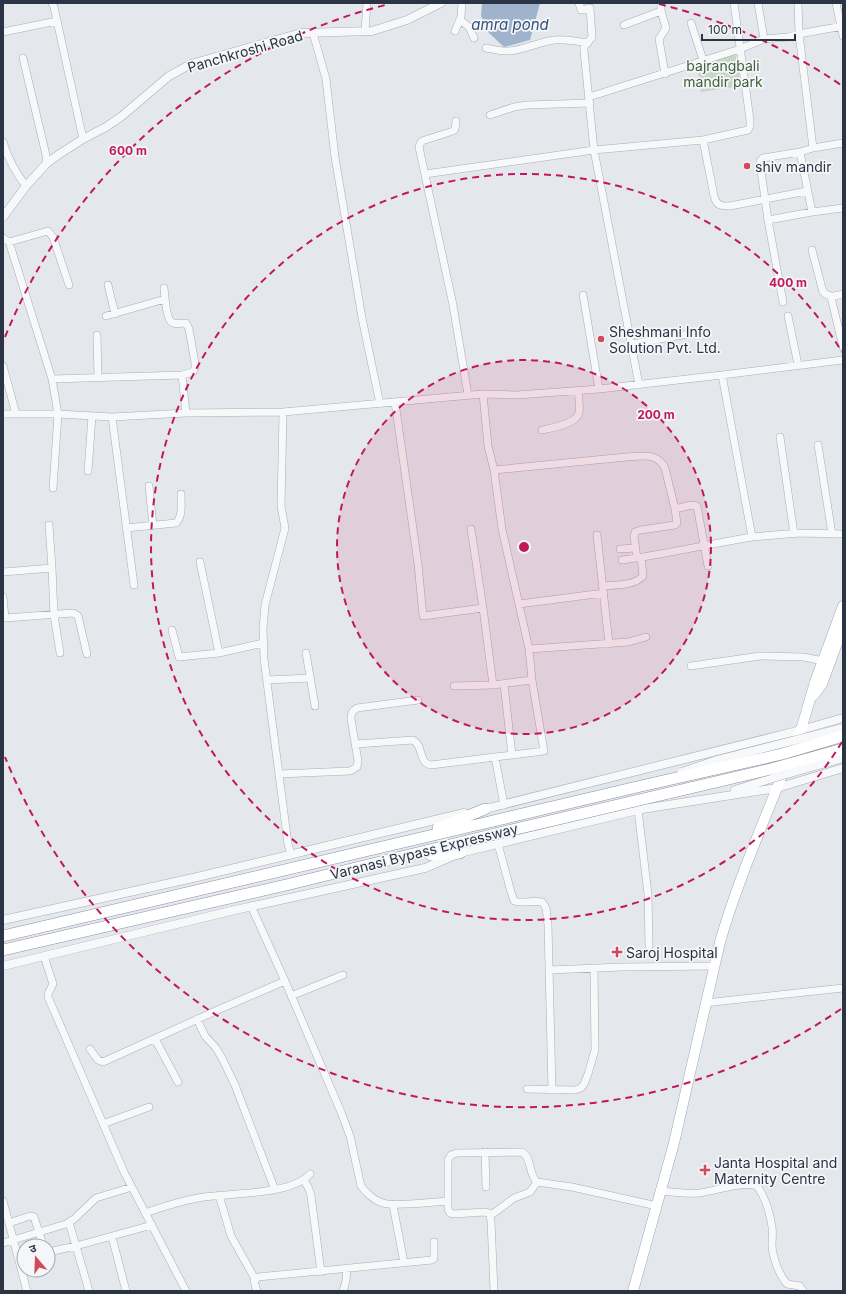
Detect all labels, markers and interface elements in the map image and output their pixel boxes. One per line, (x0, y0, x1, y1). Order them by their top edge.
water label: amra pond (471, 15, 550, 34)
scale bar (702, 16, 795, 42)
text: 100 m (708, 22, 742, 37)
street label: Panchkroshi Road (185, 26, 305, 76)
park label: bajrangbali mandir park (683, 57, 763, 90)
text: 600 m (109, 143, 147, 158)
place label: shiv mandir (755, 158, 832, 175)
marker: shiv mandir (742, 161, 752, 171)
text: 400 m (769, 275, 807, 290)
place label: Sheshmani Info Solution Pvt. Ltd. (609, 323, 721, 356)
marker: Sheshmani Info Solution Pvt. Ltd. (596, 334, 606, 344)
text: 200 m (637, 407, 675, 422)
centre of rings (517, 540, 531, 554)
street label: Varanasi Bypass Expressway (328, 819, 520, 883)
place label: Saroj Hospital (626, 944, 718, 961)
marker: Saroj Hospital (611, 946, 623, 958)
place label: Janta Hospital and Maternity Centre (714, 1154, 837, 1187)
marker: Janta Hospital and Maternity Centre (699, 1164, 711, 1176)
north arrow (16, 1238, 56, 1278)
text: उ (27, 1241, 39, 1256)

